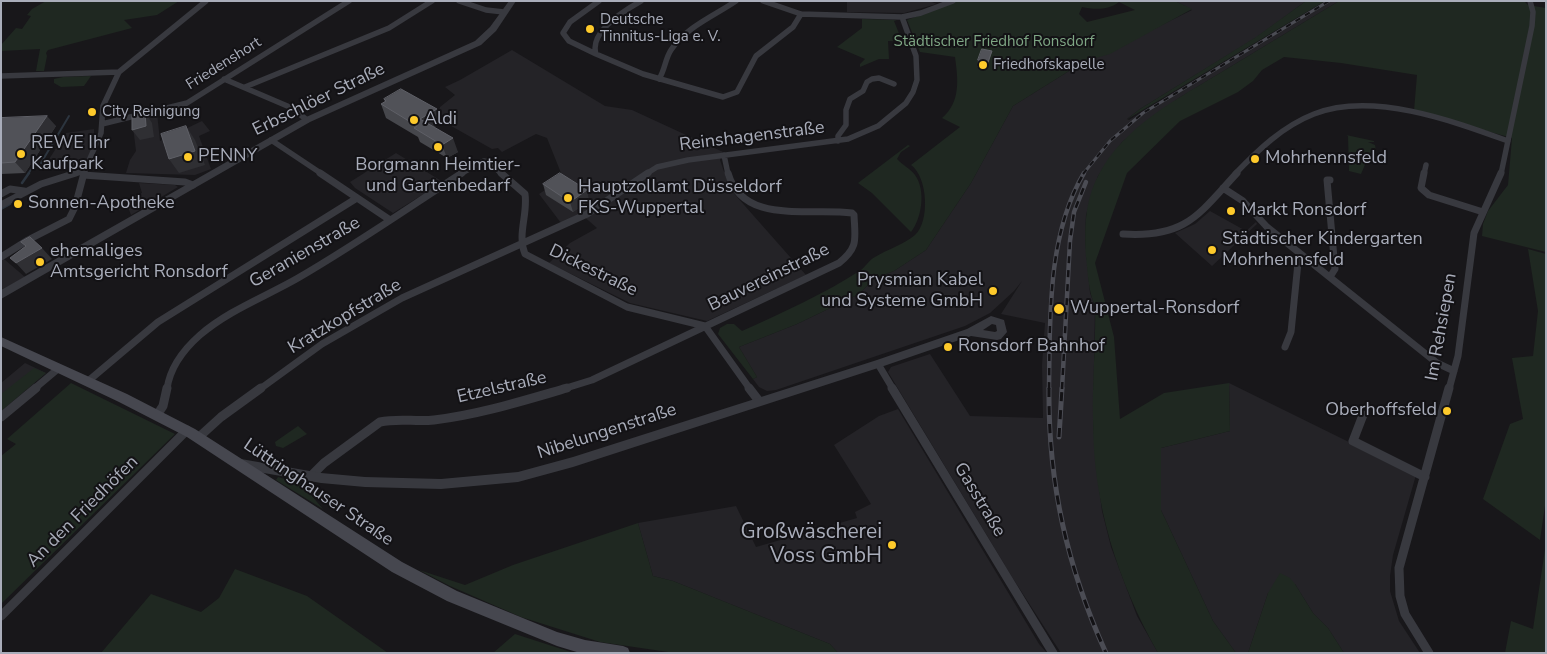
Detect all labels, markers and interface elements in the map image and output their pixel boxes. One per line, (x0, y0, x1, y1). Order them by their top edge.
place label: Deutsche Tinnitus-Liga e. V. (600, 11, 721, 46)
marker: Deutsche Tinnitus-Liga e. V. (584, 23, 596, 35)
park label: Städtischer Friedhof Ronsdorf (894, 33, 1094, 51)
street label: Friedenshort (183, 34, 265, 94)
place label: Friedhofskapelle (993, 56, 1104, 74)
street label: Erbschlöer Straße (249, 59, 389, 141)
marker: Friedhofskapelle (977, 59, 989, 71)
place label: City Reinigung (102, 103, 200, 121)
marker: City Reinigung (86, 106, 98, 118)
place label: Aldi (424, 109, 457, 131)
marker: Aldi (408, 114, 420, 126)
street label: Reinshagenstraße (678, 117, 826, 157)
place label: REWE Ihr Kaufpark (31, 133, 110, 176)
marker: Borgmann Heimtier- und Gartenbedarf (432, 141, 444, 153)
place label: PENNY (198, 146, 257, 168)
marker: REWE Ihr Kaufpark (15, 148, 27, 160)
place label: Mohrhennsfeld (1265, 148, 1387, 170)
marker: PENNY (182, 151, 194, 163)
marker: Mohrhennsfeld (1249, 153, 1261, 165)
place label: Borgmann Heimtier- und Gartenbedarf (355, 155, 521, 198)
place label: Hauptzollamt Düsseldorf FKS-Wuppertal (578, 177, 782, 220)
marker: Hauptzollamt Düsseldorf FKS-Wuppertal (562, 192, 574, 204)
place label: Sonnen-Apotheke (28, 193, 175, 215)
marker: Sonnen-Apotheke (12, 198, 24, 210)
place label: Markt Ronsdorf (1241, 200, 1366, 222)
marker: Markt Ronsdorf (1225, 205, 1237, 217)
street label: Geranienstraße (246, 213, 364, 293)
place label: Städtischer Kindergarten Mohrhennsfeld (1222, 229, 1423, 272)
street label: Bauvereinstraße (705, 239, 833, 317)
street label: Dickestraße (545, 240, 641, 302)
place label: ehemaliges Amtsgericht Ronsdorf (50, 241, 228, 284)
marker: Städtischer Kindergarten Mohrhennsfeld (1206, 244, 1218, 256)
marker: ehemaliges Amtsgericht Ronsdorf (34, 256, 46, 268)
place label: Prysmian Kabel und Systeme GmbH (821, 270, 983, 312)
street label: Im Rehsiepen (1422, 271, 1462, 383)
street label: Kratzkopfstraße (284, 275, 406, 359)
marker: Prysmian Kabel und Systeme GmbH (987, 285, 999, 297)
place label: Wuppertal-Ronsdorf (1070, 298, 1239, 320)
marker: Wuppertal-Ronsdorf (1052, 302, 1066, 316)
place label: Ronsdorf Bahnhof (958, 336, 1105, 358)
marker: Ronsdorf Bahnhof (942, 341, 954, 353)
street label: Etzelstraße (455, 367, 549, 409)
street label: Nibelungenstraße (535, 399, 679, 465)
place label: Oberhoffsfeld (1325, 400, 1437, 422)
marker: Oberhoffsfeld (1441, 405, 1453, 417)
street label: Lüttringhauser Straße (239, 435, 397, 551)
street label: An den Friedhöfen (23, 452, 143, 572)
street label: Gasstraße (948, 459, 1010, 541)
place label: Großwäscherei Voss GmbH (740, 520, 882, 570)
marker: Großwäscherei Voss GmbH (886, 539, 898, 551)

